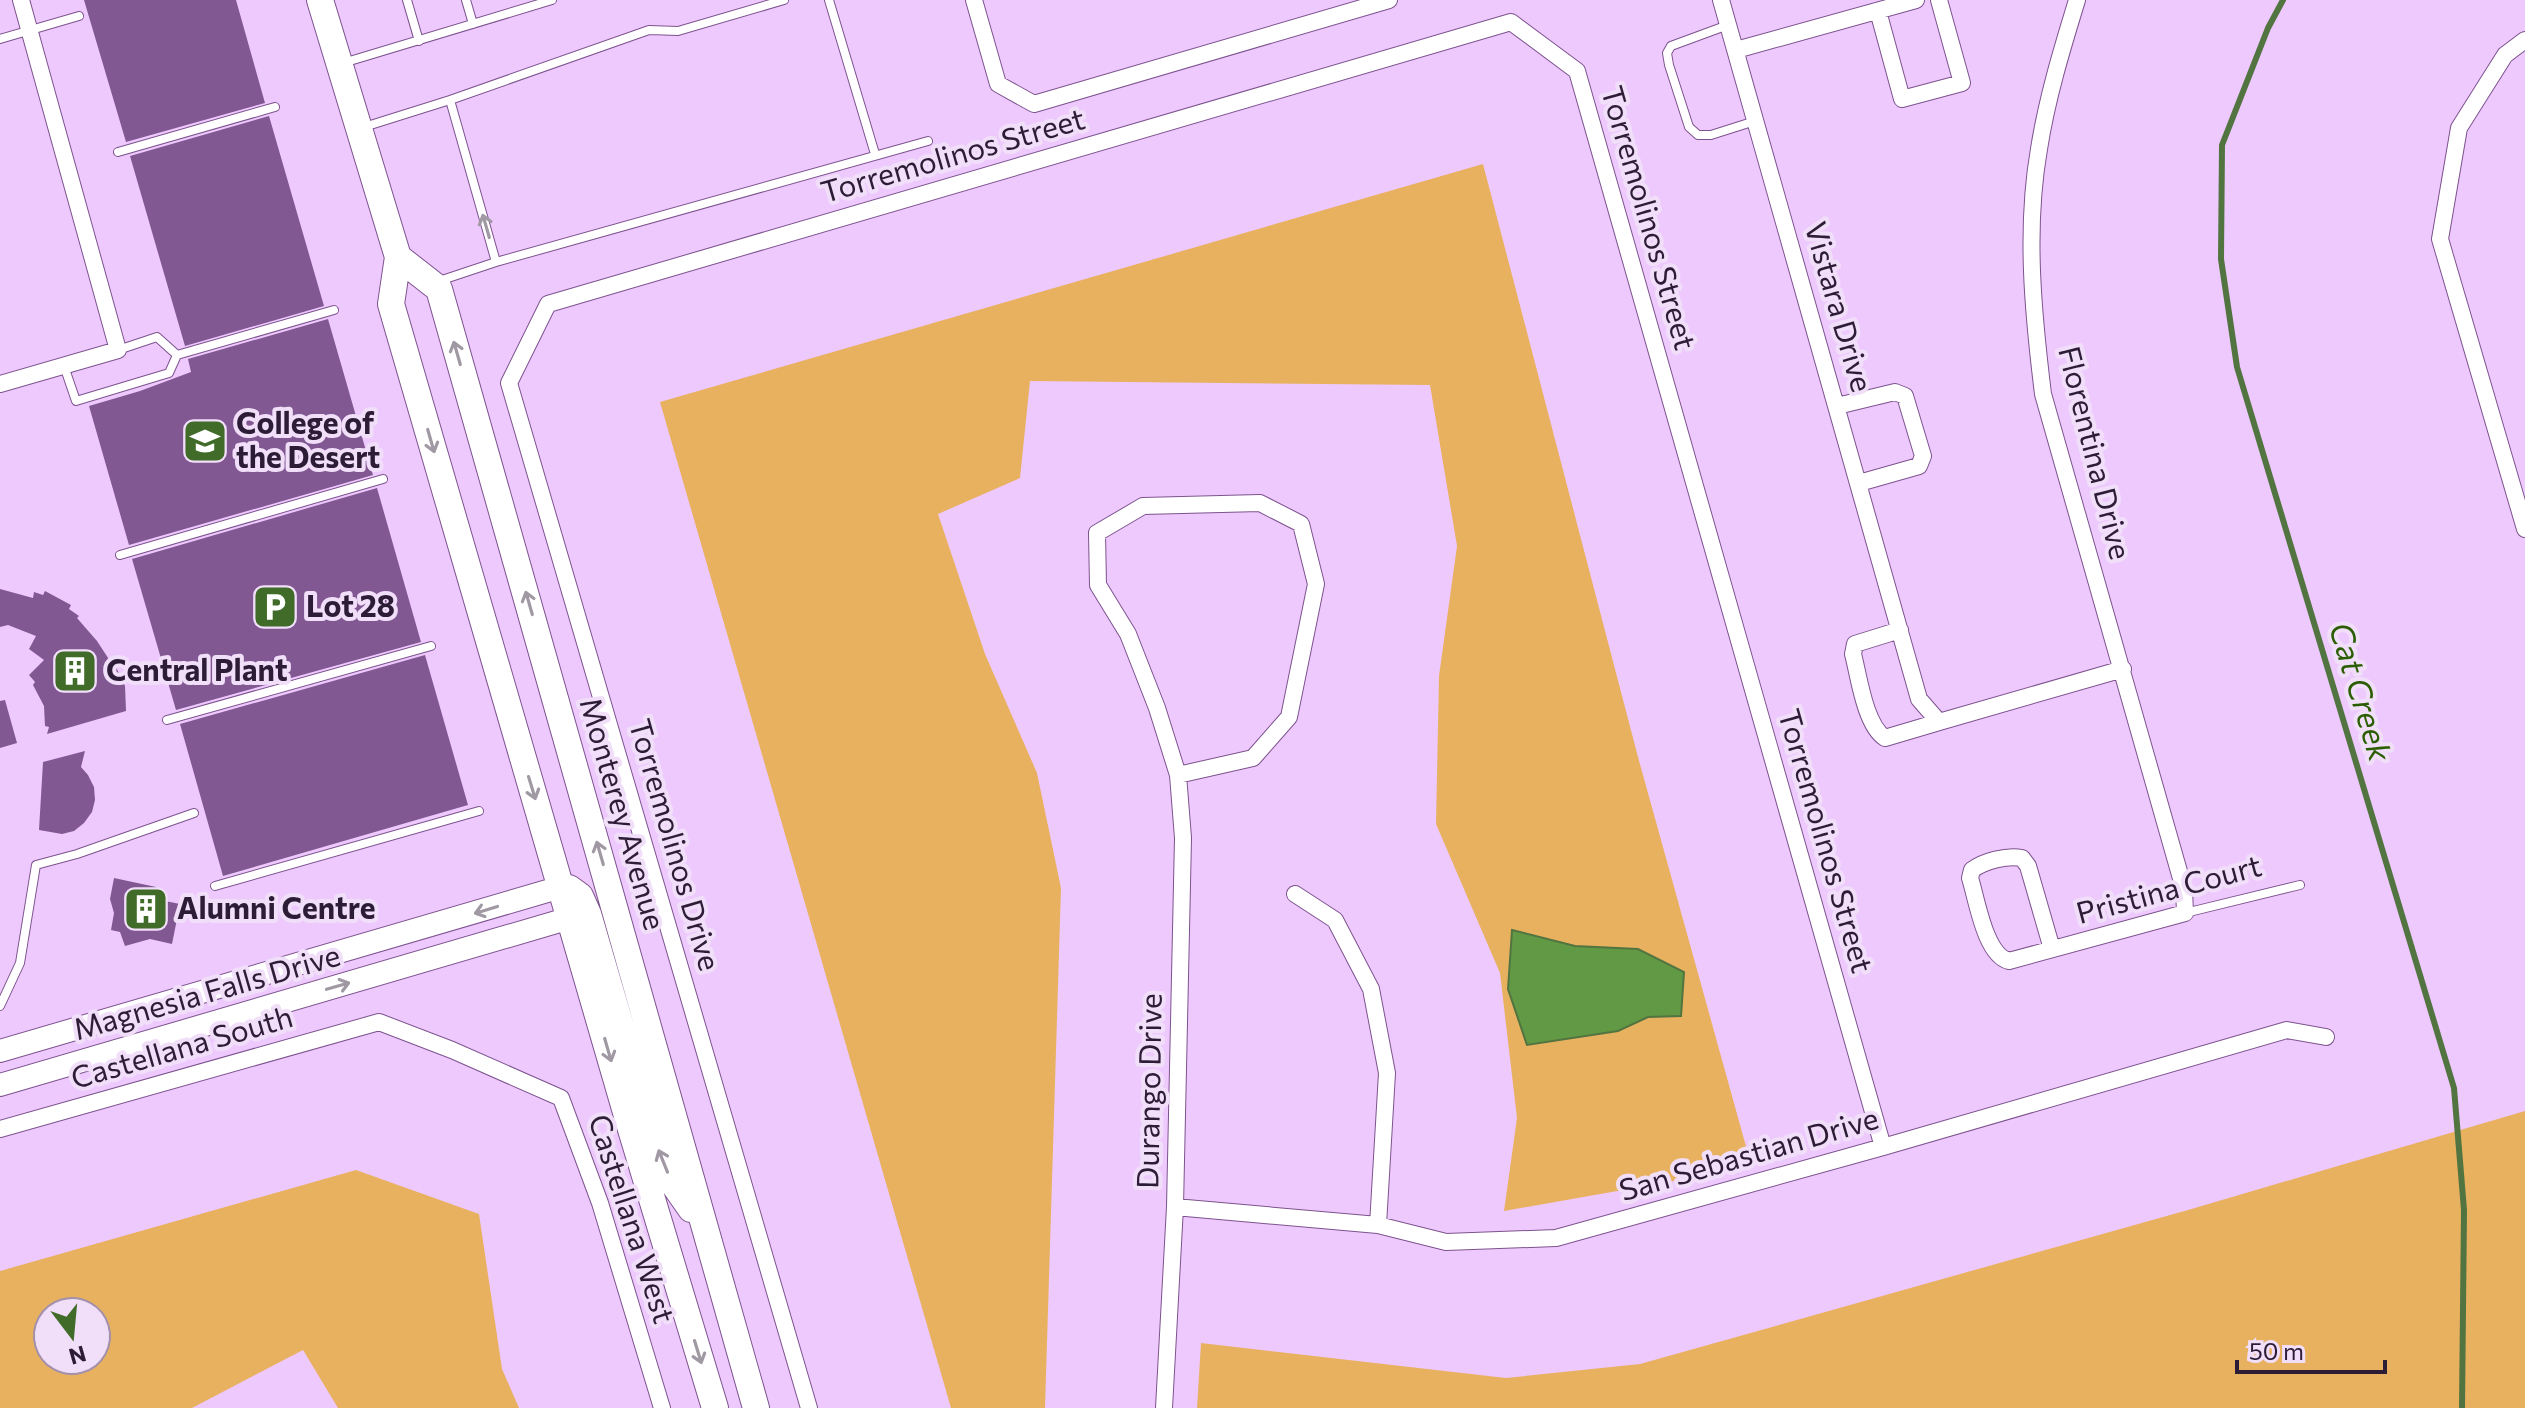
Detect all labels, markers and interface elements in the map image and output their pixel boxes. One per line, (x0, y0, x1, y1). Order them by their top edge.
street label: Torremolinos Street (1595, 81, 1706, 353)
street label: Torremolinos Street (816, 98, 1088, 209)
one-way arrow (478, 213, 493, 239)
street label: Vistara Drive (1798, 217, 1882, 396)
one-way arrow (449, 341, 464, 367)
street label: Florentina Drive (2052, 342, 2141, 563)
place label: College of the Desert (236, 403, 380, 474)
school or university icon: College of the Desert (181, 417, 229, 465)
one-way arrow (424, 427, 439, 453)
parking icon: Lot 28 (251, 583, 299, 631)
place label: Lot 28 (306, 586, 395, 623)
one-way arrow (521, 591, 536, 617)
water label: Cat Creek (2322, 617, 2402, 766)
building icon: Central Plant (51, 647, 99, 695)
place label: Central Plant (106, 650, 288, 687)
street label: Monterey Avenue (574, 693, 675, 934)
street label: Torremolinos Street (1772, 704, 1883, 976)
street label: Torremolinos Drive (623, 714, 730, 974)
one-way arrow (525, 775, 540, 801)
one-way arrow (592, 841, 607, 867)
street label: Pristina Court (2072, 845, 2265, 930)
building icon: Alumni Centre (122, 885, 170, 933)
place label: Alumni Centre (177, 888, 376, 925)
one-way arrow (474, 903, 499, 918)
street label: Magnesia Falls Drive (69, 935, 344, 1046)
one-way arrow (324, 978, 350, 993)
street label: Durango Drive (1127, 993, 1168, 1189)
street label: Castellana South (66, 996, 296, 1095)
one-way arrow (601, 1036, 616, 1062)
street label: San Sebastian Drive (1615, 1098, 1882, 1207)
street label: Castellana West (582, 1109, 685, 1327)
one-way arrow (655, 1149, 669, 1174)
north arrow (32, 1296, 112, 1376)
scale bar (2237, 1324, 2385, 1374)
text: 50 m (2249, 1336, 2304, 1365)
text: N (66, 1340, 89, 1371)
one-way arrow (692, 1340, 707, 1365)

